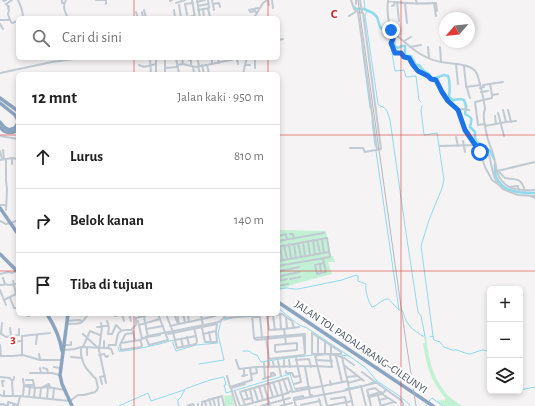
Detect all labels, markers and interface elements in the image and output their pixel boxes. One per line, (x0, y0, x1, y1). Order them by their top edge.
text: C (331, 8, 338, 21)
north arrow (439, 12, 475, 48)
search box (16, 16, 280, 60)
route end (382, 21, 400, 39)
icon: search (30, 27, 52, 49)
text: Cari di sini (62, 30, 122, 45)
text: 12 mnt (32, 89, 77, 106)
text: Jalan kaki · 950 m (177, 91, 264, 104)
route start (471, 143, 489, 161)
icon: ahead (32, 146, 54, 168)
text: Lurus (70, 149, 103, 164)
text: 810 m (234, 150, 264, 163)
icon: right (32, 210, 54, 232)
text: Belok kanan (70, 213, 144, 228)
text: 140 m (234, 214, 264, 227)
icon: arrive (32, 274, 54, 296)
text: Tiba di tujuan (70, 277, 153, 292)
map controls (487, 286, 523, 394)
button: + (487, 286, 523, 322)
street label: JALAN TOL PADALARANG–CILEUNYI (293, 298, 429, 396)
button: − (487, 322, 523, 358)
text: 3 (10, 333, 16, 346)
button: layers (487, 358, 523, 394)

